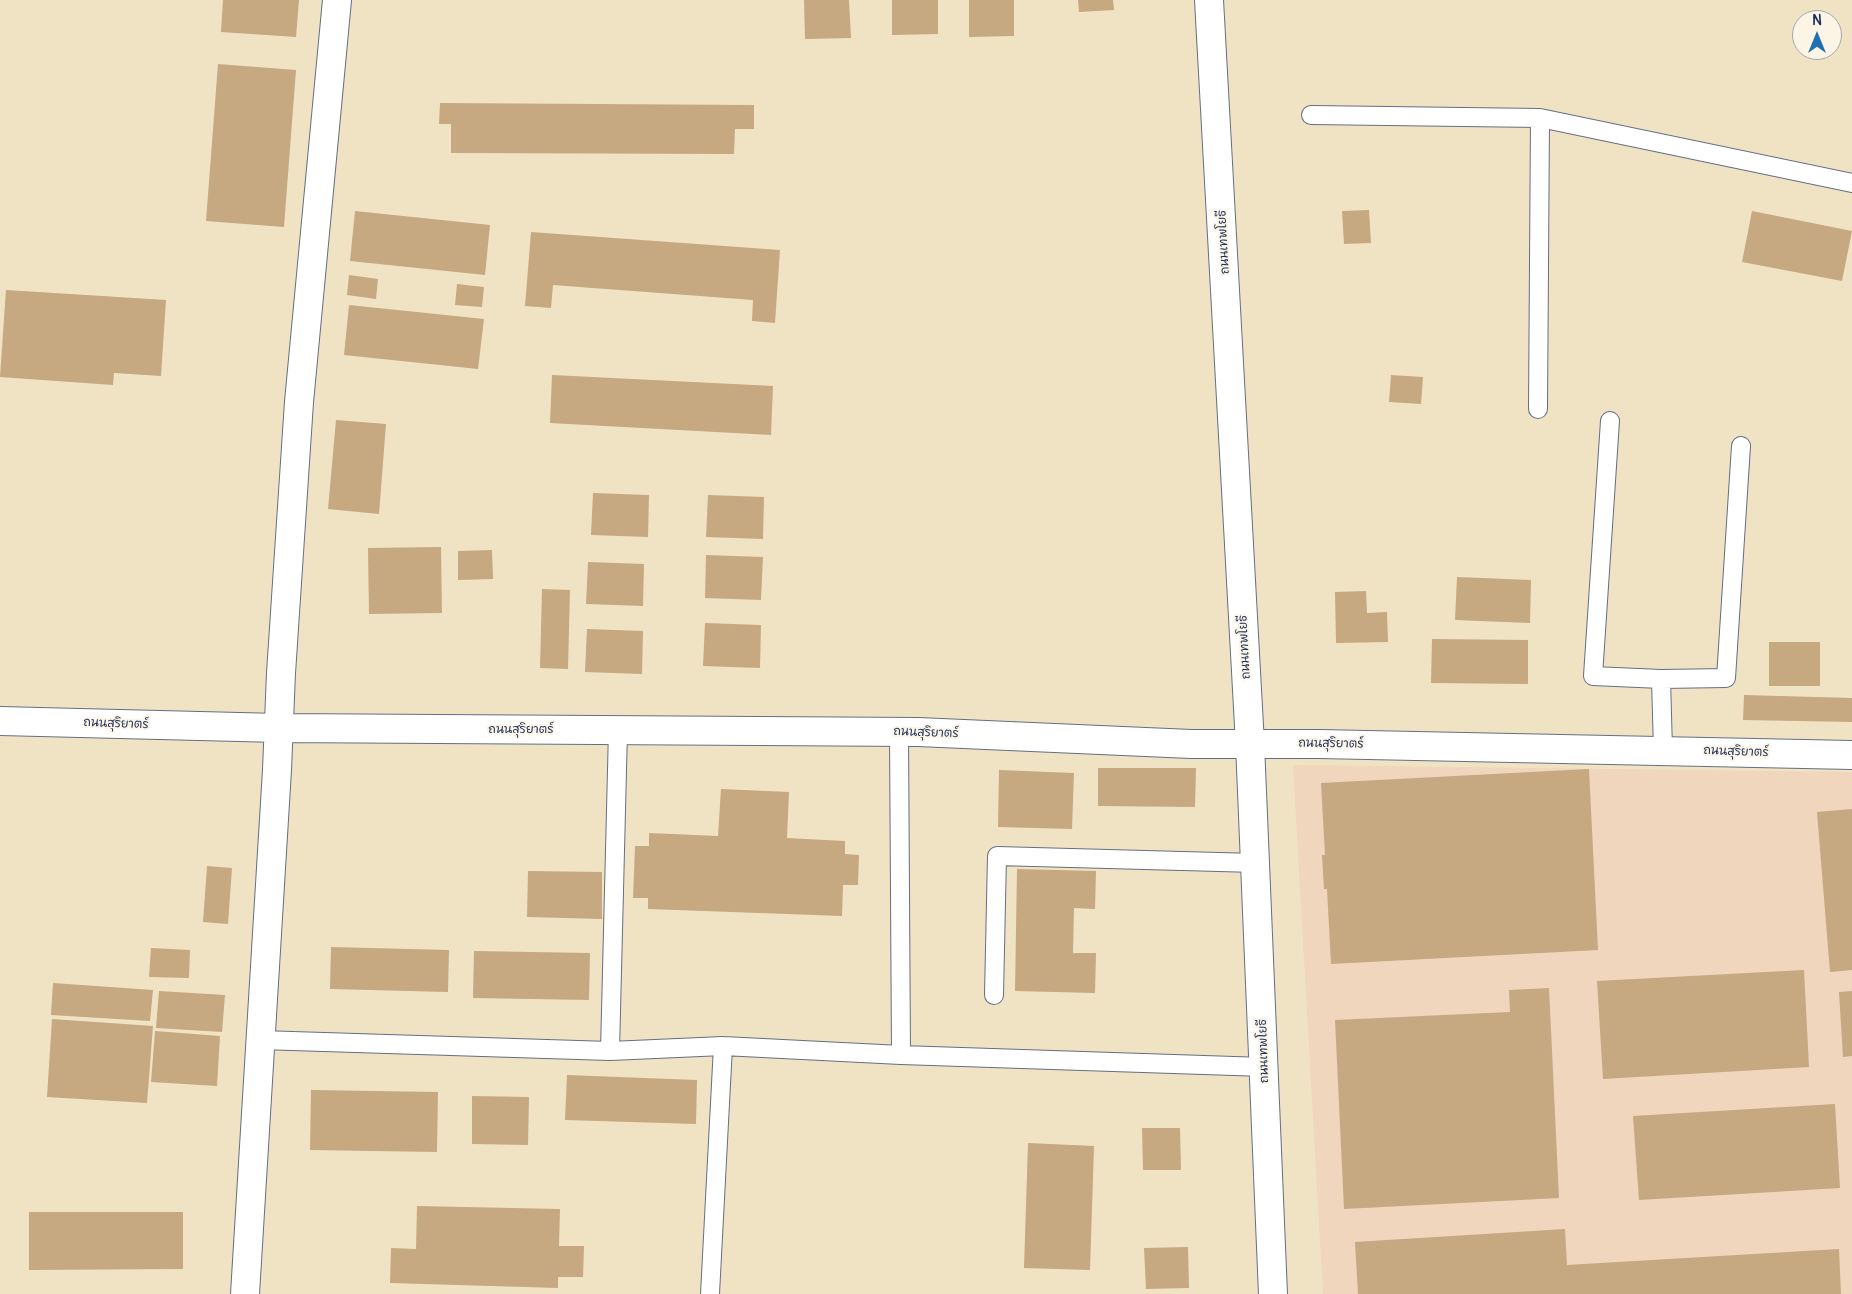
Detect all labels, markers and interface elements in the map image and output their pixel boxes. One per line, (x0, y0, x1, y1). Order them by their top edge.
north arrow (1792, 10, 1842, 60)
text: N (1812, 12, 1822, 29)
street label: ถนนเทพโยธี (1215, 209, 1233, 275)
street label: ถนนเทพโยธี (1236, 614, 1254, 680)
street label: ถนนสุริยาตร์ (83, 716, 149, 732)
street label: ถนนสุริยาตร์ (488, 723, 554, 737)
street label: ถนนสุริยาตร์ (893, 725, 959, 741)
street label: ถนนสุริยาตร์ (1298, 736, 1364, 752)
street label: ถนนสุริยาตร์ (1703, 744, 1769, 760)
street label: ถนนเทพโยธี (1256, 1019, 1272, 1083)

